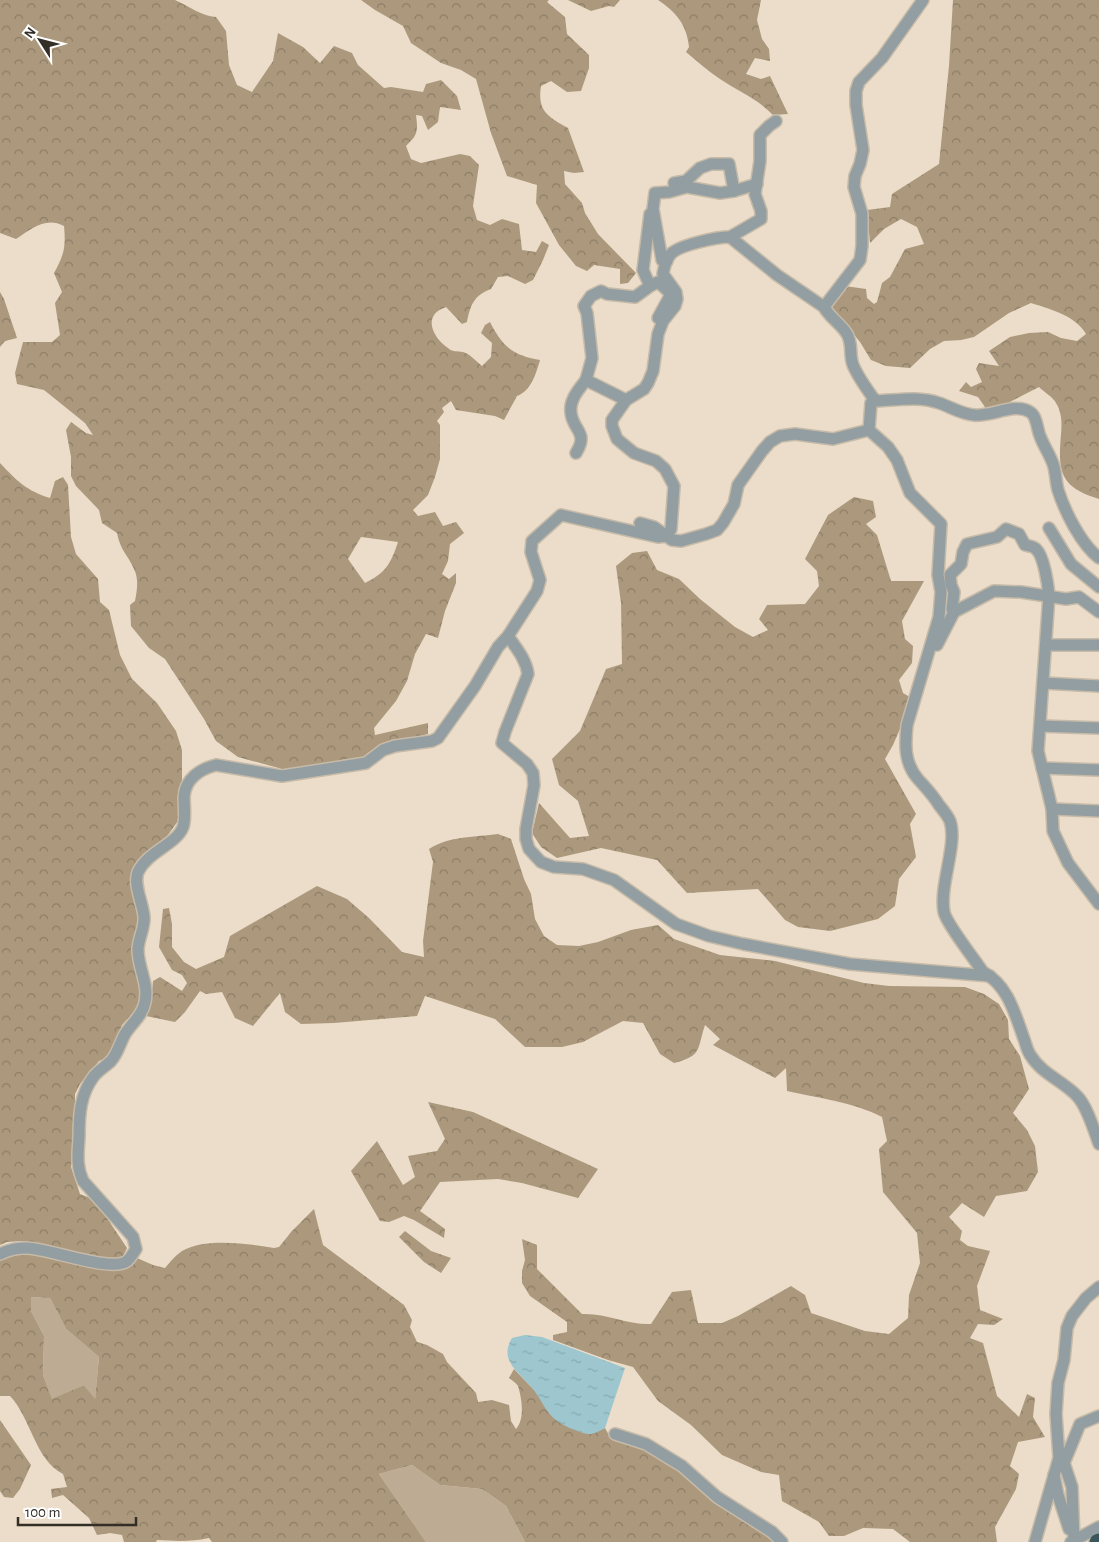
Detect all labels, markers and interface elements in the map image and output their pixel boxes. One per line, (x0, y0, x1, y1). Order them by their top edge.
north arrow (15, 15, 65, 65)
text: N (22, 25, 39, 41)
scale bar (18, 1494, 135, 1526)
text: 100 m (25, 1505, 60, 1520)

